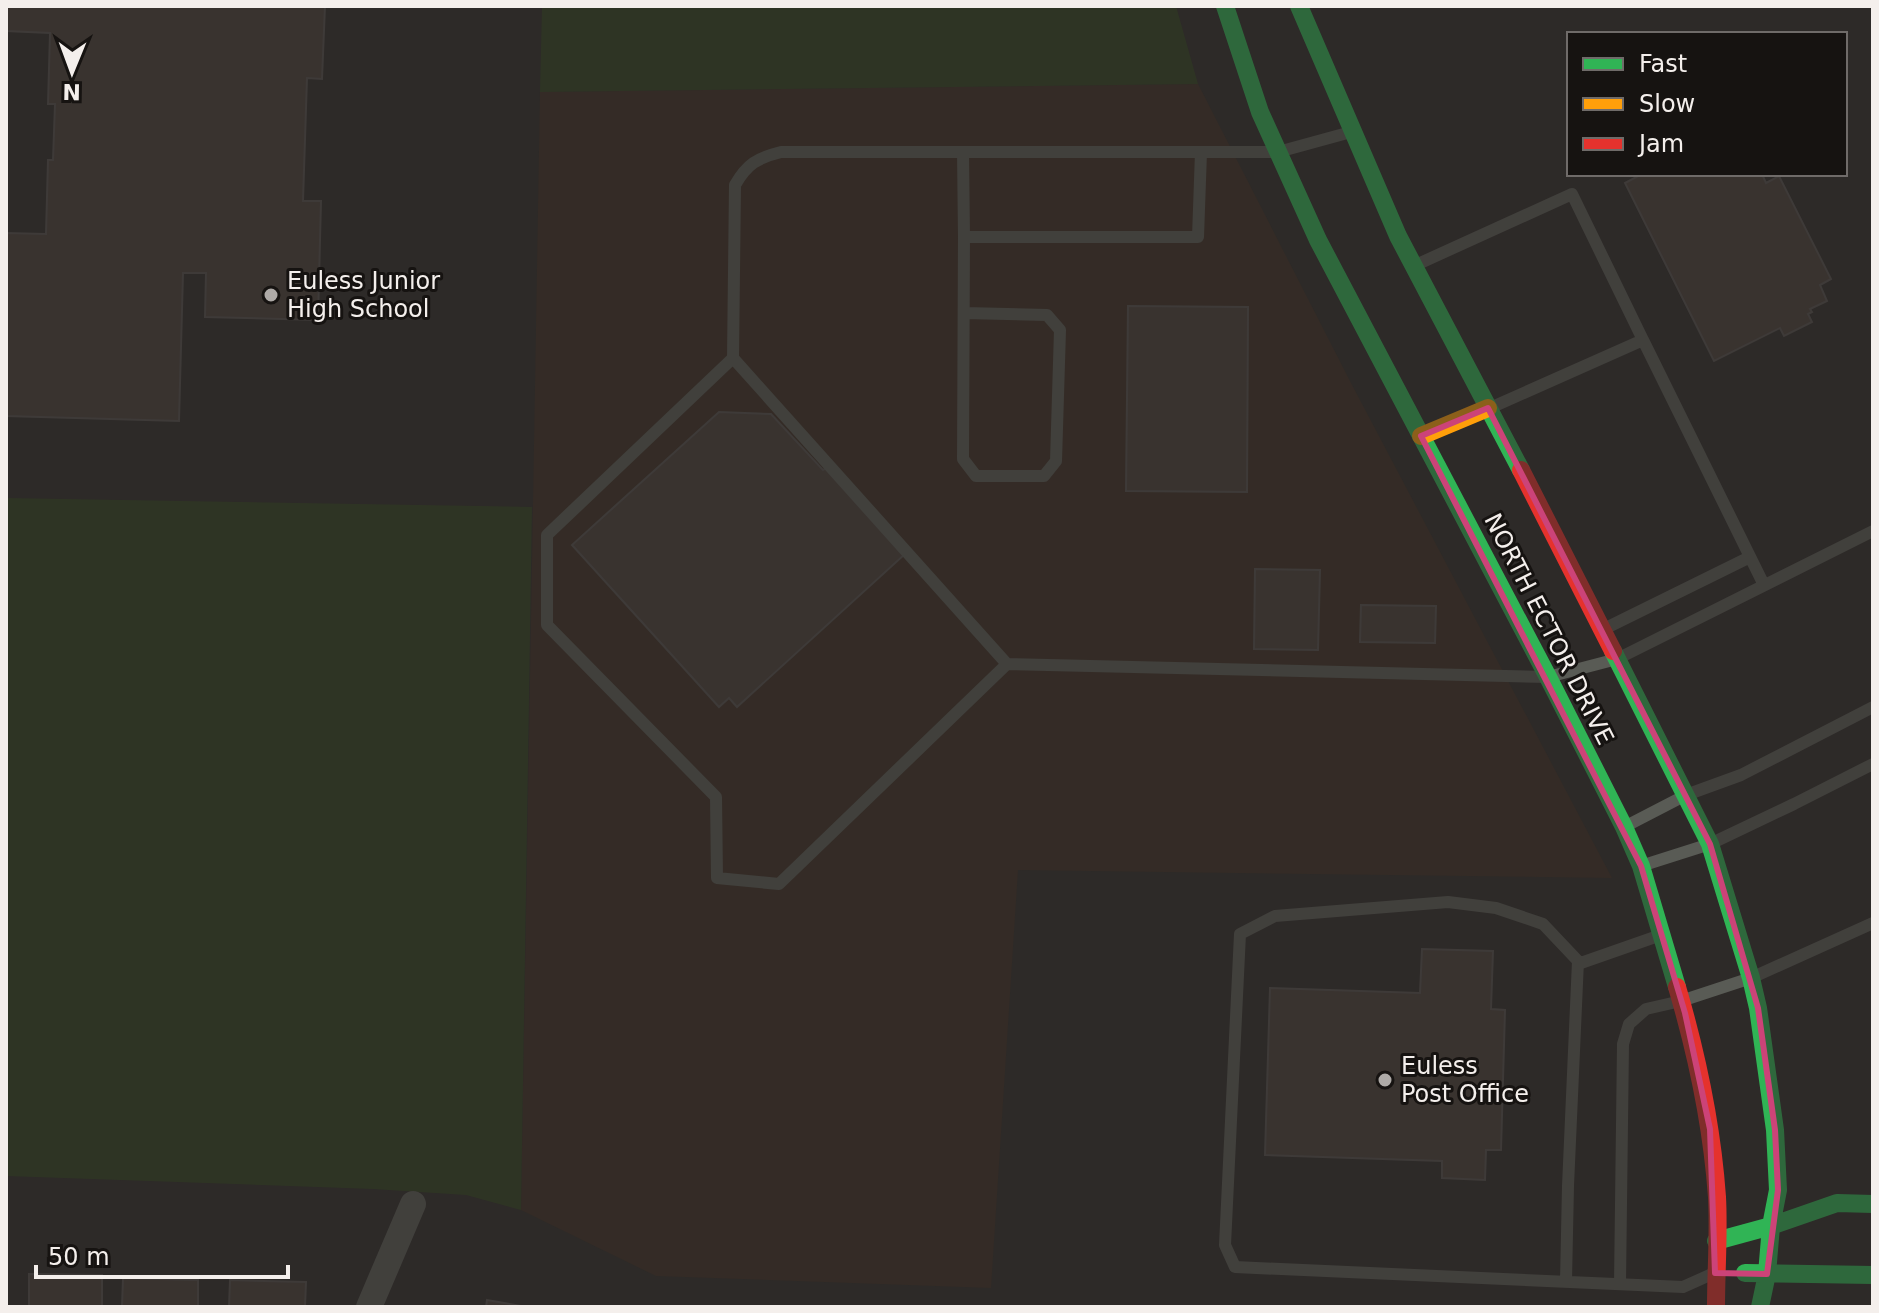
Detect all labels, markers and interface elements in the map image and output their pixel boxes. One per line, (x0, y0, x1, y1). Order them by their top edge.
north arrow (32, 32, 112, 112)
legend (1567, 32, 1847, 176)
text: Fast (1639, 50, 1687, 78)
text: N (62, 79, 81, 104)
text: Slow (1639, 90, 1695, 118)
text: Jam (1637, 130, 1684, 158)
place label: Euless Junior High School (287, 267, 440, 323)
marker: Euless Junior High School (262, 286, 280, 304)
street label: NORTH ECTOR DRIVE (1478, 509, 1620, 749)
place label: Euless Post Office (1401, 1052, 1529, 1108)
marker: Euless Post Office (1376, 1071, 1394, 1089)
scale bar (36, 1229, 288, 1279)
text: 50 m (48, 1243, 110, 1271)

